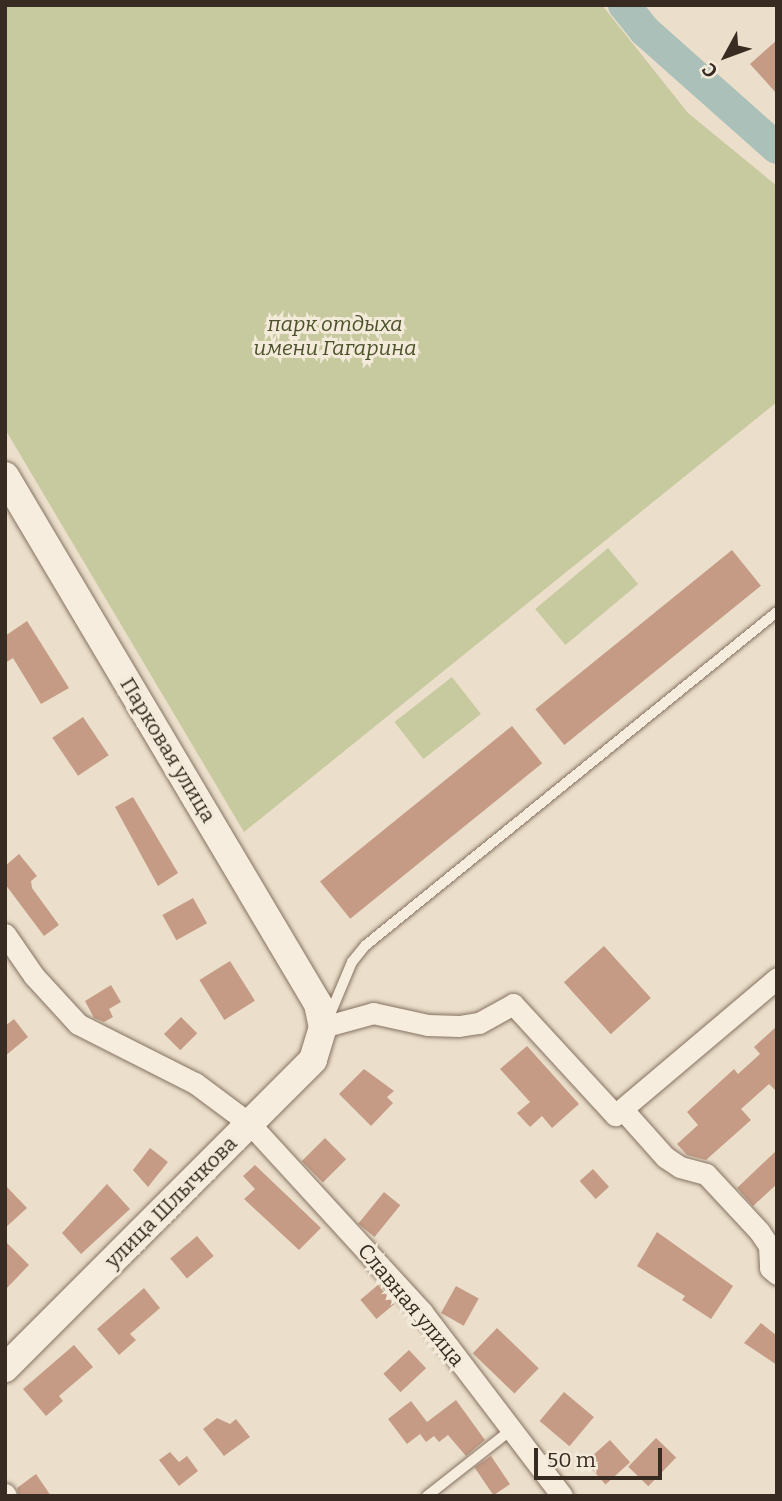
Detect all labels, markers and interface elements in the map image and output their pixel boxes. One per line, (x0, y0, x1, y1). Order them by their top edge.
north arrow (691, 21, 761, 91)
text: С (697, 58, 722, 82)
park label: парк отдыха имени Гагарина (254, 311, 416, 361)
street label: Парковая улица (115, 673, 221, 827)
street label: улица Шлычкова (100, 1131, 242, 1273)
street label: Славная улица (352, 1239, 470, 1371)
scale bar (537, 1434, 665, 1478)
text: 50 m (547, 1447, 596, 1473)

